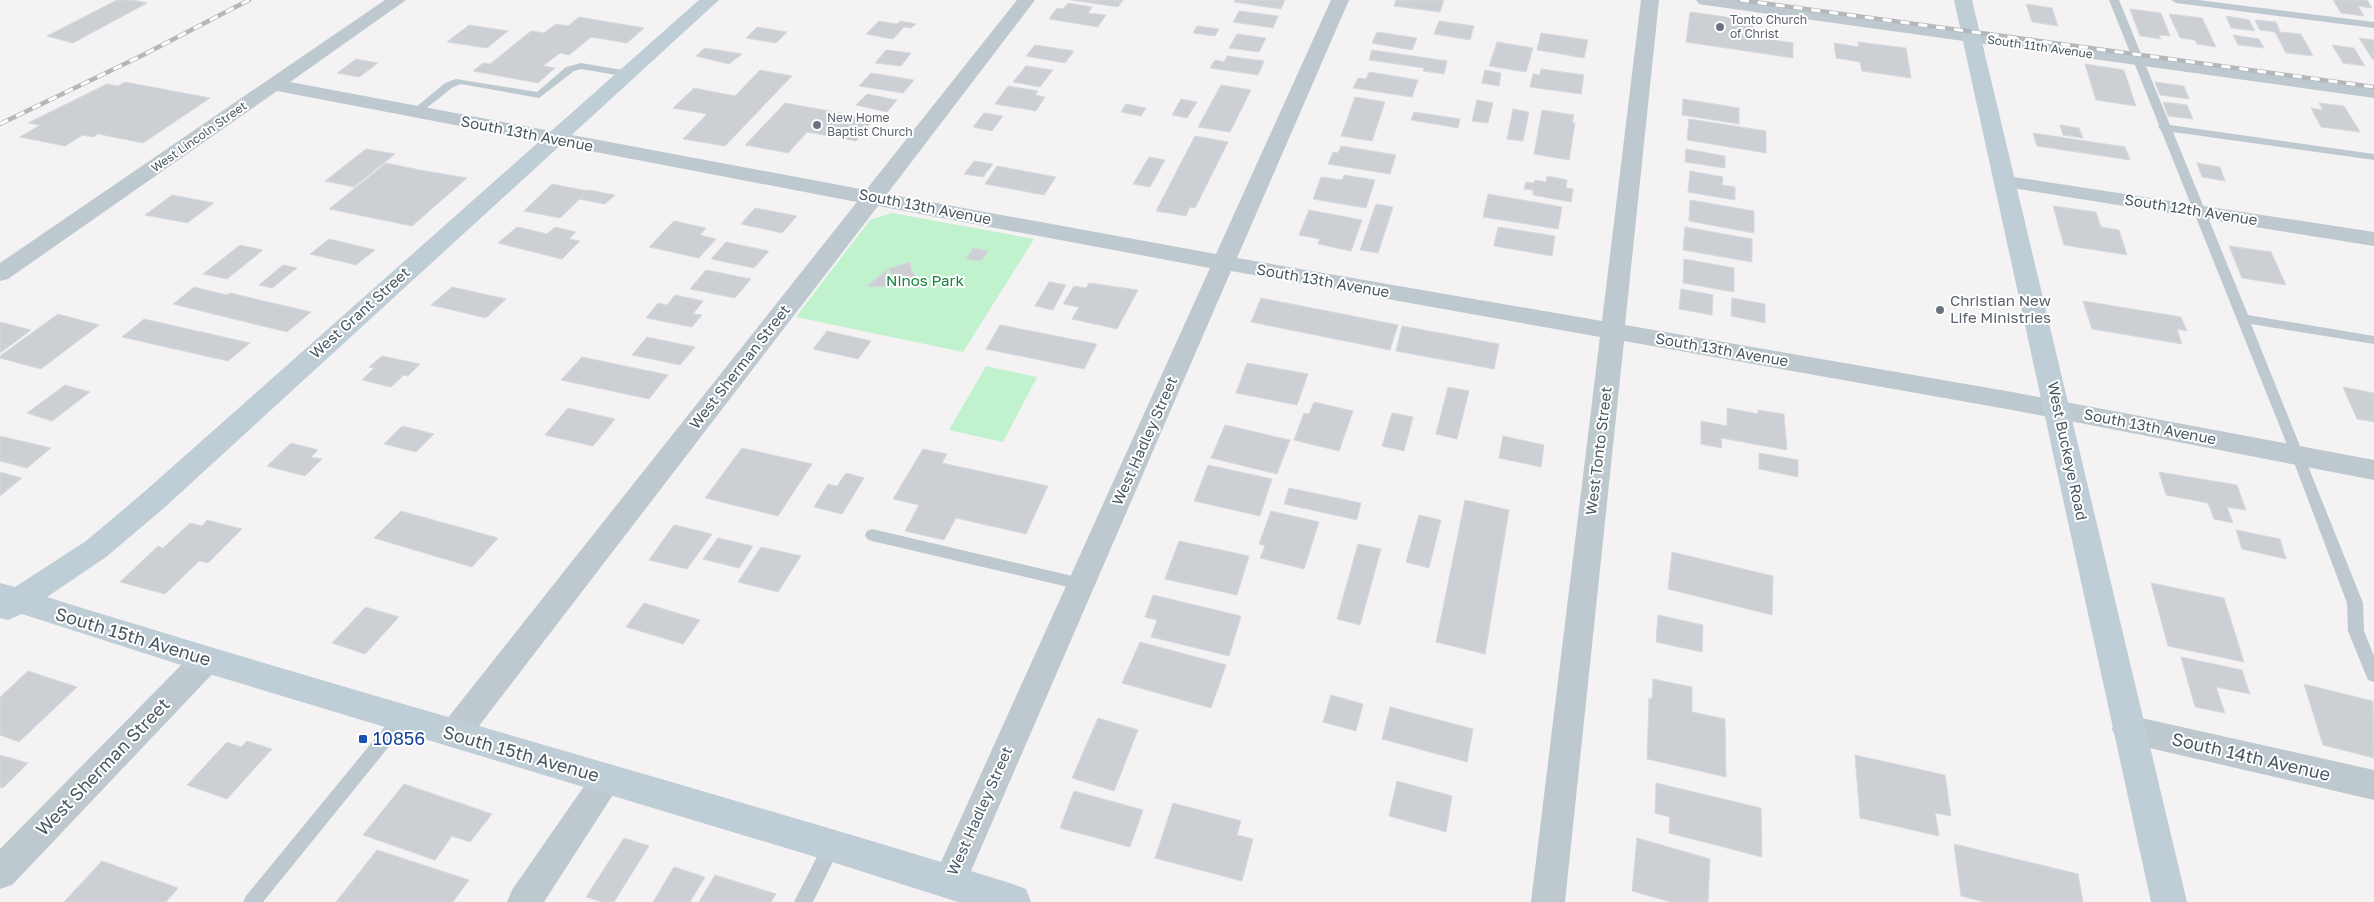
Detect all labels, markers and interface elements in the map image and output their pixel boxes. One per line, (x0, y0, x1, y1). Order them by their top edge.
place label: Tonto Church of Christ (1730, 12, 1807, 41)
marker: Tonto Church of Christ (1714, 21, 1726, 33)
street label: South 11th Avenue (1986, 32, 2094, 61)
street label: West Lincoln Street (148, 98, 249, 175)
place label: New Home Baptist Church (827, 110, 913, 139)
street label: South 13th Avenue (459, 111, 595, 155)
marker: New Home Baptist Church (811, 119, 823, 131)
street label: South 13th Avenue (857, 184, 993, 228)
street label: South 12th Avenue (2123, 190, 2259, 228)
street label: South 13th Avenue (1255, 259, 1391, 301)
street label: West Grant Street (306, 263, 413, 362)
park label: Ninos Park (886, 271, 964, 289)
place label: Christian New Life Ministries (1950, 291, 2051, 326)
street label: West Sherman Street (685, 301, 793, 432)
marker: Christian New Life Ministries (1934, 304, 1946, 316)
street label: South 13th Avenue (1654, 328, 1790, 370)
street label: West Hadley Street (1108, 373, 1181, 508)
street label: West Buckeye Road (2044, 380, 2091, 522)
street label: West Tonto Street (1581, 386, 1615, 516)
street label: South 13th Avenue (2082, 404, 2218, 448)
street label: South 15th Avenue (53, 602, 214, 670)
street label: West Sherman Street (31, 693, 174, 840)
street label: South 15th Avenue (441, 720, 602, 786)
place label: 10856 (373, 727, 425, 749)
street label: South 14th Avenue (2170, 727, 2333, 785)
marker: 10856 (357, 733, 369, 745)
street label: West Hadley Street (943, 743, 1016, 878)

